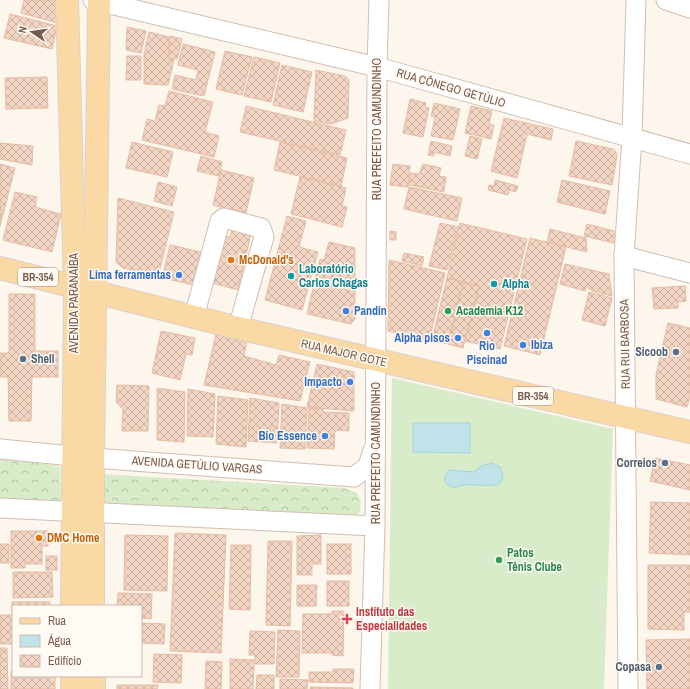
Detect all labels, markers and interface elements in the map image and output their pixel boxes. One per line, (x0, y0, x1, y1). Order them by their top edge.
north arrow (12, 12, 52, 52)
text: N (15, 25, 30, 34)
street label: RUA PREFEITO CAMUNDINHO (369, 57, 385, 200)
street label: RUA CÔNEGO GETÚLIO (395, 65, 508, 111)
street label: AVENIDA PARANAÍBA (66, 252, 82, 354)
place label: McDonald's (239, 252, 294, 268)
marker: McDonald's (226, 255, 236, 265)
place label: Laboratório Carlos Chagas (299, 261, 368, 291)
place label: Lima ferramentas (89, 267, 172, 283)
road number: BR-354 (18, 268, 58, 286)
marker: Lima ferramentas (174, 270, 184, 280)
marker: Laboratório Carlos Chagas (286, 271, 296, 281)
place label: Alpha (502, 276, 530, 292)
marker: Alpha (489, 279, 499, 289)
street label: RUA RUI BARBOSA (616, 298, 634, 389)
place label: Pandin (354, 303, 387, 319)
place label: Academia K12 (456, 303, 524, 319)
marker: Pandin (341, 306, 351, 316)
marker: Academia K12 (443, 306, 453, 316)
marker: Rio Piscinad (482, 328, 492, 338)
place label: Alpha pisos (394, 330, 451, 346)
marker: Alpha pisos (453, 333, 463, 343)
street label: RUA MAJOR GOTE (299, 335, 389, 371)
place label: Ibiza (531, 337, 553, 353)
place label: Rio Piscinad (467, 338, 507, 368)
marker: Ibiza (518, 340, 528, 350)
place label: Sicoob (635, 344, 668, 360)
marker: Sicoob (671, 347, 681, 357)
place label: Shell (31, 351, 55, 367)
marker: Shell (18, 354, 28, 364)
place label: Impacto (304, 374, 342, 390)
marker: Impacto (345, 377, 355, 387)
street label: RUA PREFEITO CAMUNDINHO (368, 381, 384, 524)
road number: BR-354 (513, 387, 553, 405)
place label: Bio Essence (258, 428, 318, 444)
marker: Bio Essence (320, 431, 330, 441)
street label: AVENIDA GETÚLIO VARGAS (130, 452, 263, 478)
place label: Correios (617, 455, 658, 471)
marker: Correios (660, 458, 670, 468)
place label: DMC Home (47, 530, 100, 546)
marker: DMC Home (34, 533, 44, 543)
place label: Patos Tênis Clube (507, 545, 563, 575)
marker: Patos Tênis Clube (494, 555, 504, 565)
place label: Instituto das Especialidades (356, 604, 428, 634)
legend (12, 605, 142, 677)
text: Rua (48, 613, 67, 629)
marker: Instituto das Especialidades (341, 613, 353, 625)
text: Água (47, 633, 72, 649)
text: Edifício (48, 653, 81, 669)
place label: Copasa (615, 659, 652, 675)
marker: Copasa (654, 662, 664, 672)

